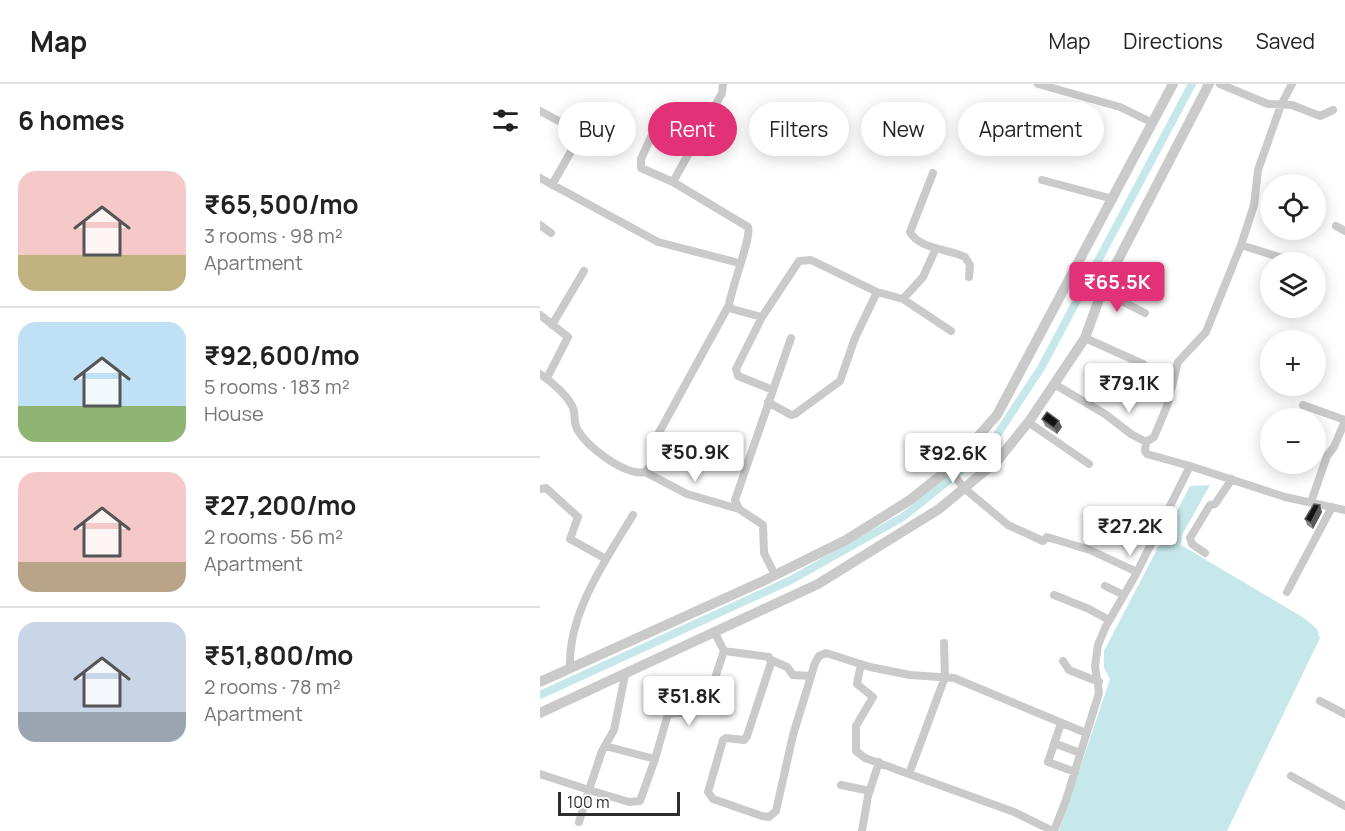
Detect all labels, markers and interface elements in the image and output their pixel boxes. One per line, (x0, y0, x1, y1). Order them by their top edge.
text: Map (30, 22, 87, 60)
text: Map (1049, 27, 1090, 55)
text: Directions (1123, 27, 1223, 55)
text: Saved (1256, 27, 1315, 55)
text: 6 homes (18, 102, 125, 138)
chip: Buy (558, 102, 636, 156)
chip: Rent (648, 102, 737, 156)
chip: Filters (749, 102, 849, 156)
chip: New (861, 102, 946, 156)
chip: Apartment (958, 102, 1104, 156)
icon: filters (489, 104, 522, 137)
map controls (1260, 174, 1326, 474)
button: locate (1260, 174, 1326, 240)
text: ₹65,500/mo (204, 186, 359, 222)
icon: home (66, 195, 138, 267)
text: 3 rooms · 98 m² (204, 222, 343, 249)
text: Apartment (204, 249, 303, 276)
button: layers (1260, 252, 1326, 318)
pin: ₹65.5K (1068, 262, 1166, 313)
text: ₹65.5K (1083, 268, 1151, 295)
button: + (1260, 330, 1326, 396)
text: ₹92,600/mo (204, 337, 360, 373)
icon: home (66, 346, 138, 418)
pin: ₹79.1K (1080, 363, 1178, 414)
text: ₹79.1K (1099, 369, 1159, 396)
text: 5 rooms · 183 m² (204, 373, 350, 400)
text: House (204, 400, 264, 427)
button: − (1260, 408, 1326, 474)
pin: ₹50.9K (646, 432, 744, 483)
pin: ₹92.6K (904, 433, 1002, 484)
text: ₹50.9K (661, 438, 729, 465)
text: ₹92.6K (919, 439, 987, 466)
text: ₹27,200/mo (204, 487, 356, 523)
icon: home (66, 496, 138, 568)
pin: ₹27.2K (1081, 506, 1179, 557)
text: ₹27.2K (1097, 512, 1163, 539)
text: 2 rooms · 56 m² (204, 523, 343, 550)
text: Apartment (204, 550, 303, 577)
text: ₹51,800/mo (204, 637, 353, 673)
icon: home (66, 646, 138, 718)
text: 2 rooms · 78 m² (204, 673, 341, 700)
pin: ₹51.8K (640, 676, 738, 727)
text: ₹51.8K (657, 682, 721, 709)
text: Apartment (204, 700, 303, 727)
scale bar (558, 789, 680, 816)
text: 100 m (567, 791, 610, 813)

